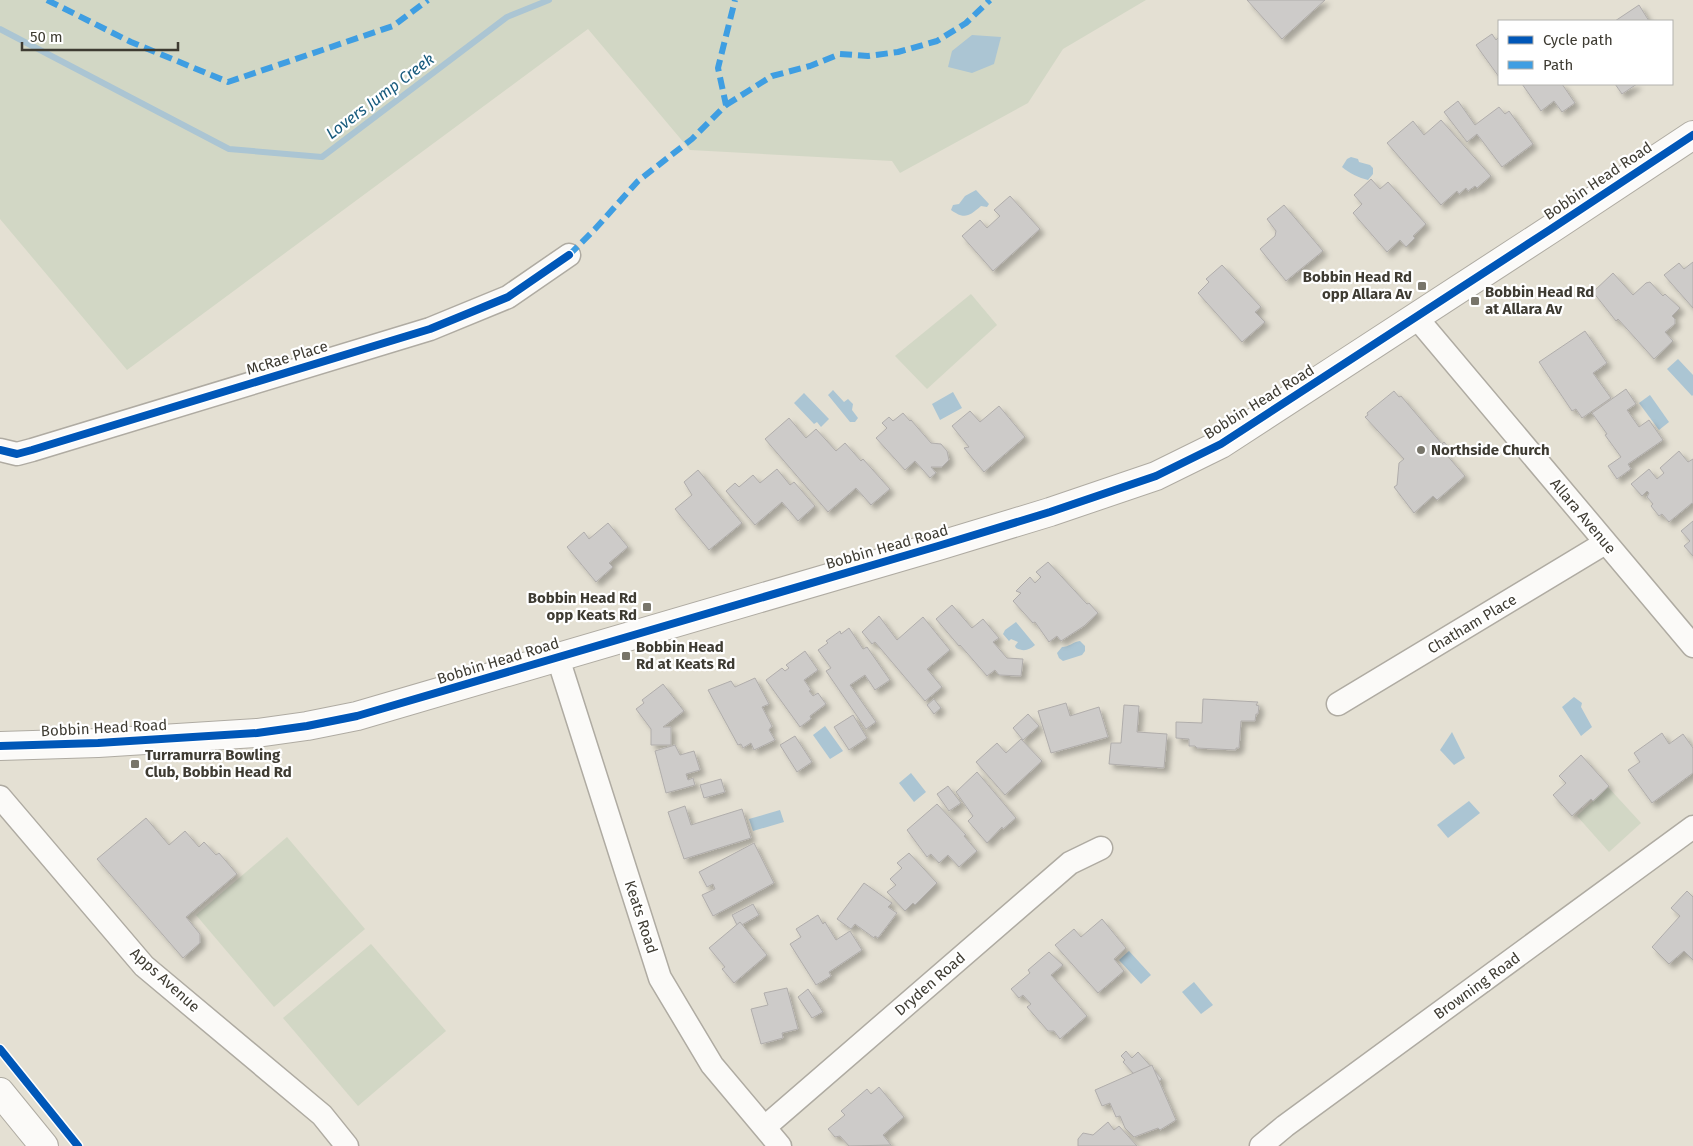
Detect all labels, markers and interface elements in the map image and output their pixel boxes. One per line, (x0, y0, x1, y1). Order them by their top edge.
scale bar (22, 20, 179, 52)
legend (1498, 20, 1673, 85)
text: 50 m (30, 28, 63, 46)
text: Cycle path (1543, 31, 1613, 49)
water label: Lovers Jump Creek (322, 49, 438, 143)
text: Path (1543, 56, 1573, 74)
street label: Bobbin Head Road (1540, 138, 1656, 224)
place label: Bobbin Head Rd opp Allara Av (1303, 268, 1412, 303)
marker: Bobbin Head Rd opp Allara Av (1416, 280, 1428, 292)
place label: Bobbin Head Rd at Allara Av (1485, 283, 1594, 318)
marker: Bobbin Head Rd at Allara Av (1469, 295, 1481, 307)
street label: McRae Place (244, 337, 330, 379)
street label: Bobbin Head Road (1201, 361, 1317, 443)
place label: Northside Church (1431, 441, 1550, 459)
marker: Northside Church (1415, 444, 1427, 456)
street label: Allara Avenue (1546, 475, 1620, 557)
street label: Bobbin Head Road (824, 521, 950, 573)
place label: Bobbin Head Rd opp Keats Rd (528, 589, 637, 624)
street label: Chatham Place (1424, 590, 1520, 658)
marker: Bobbin Head Rd opp Keats Rd (641, 601, 653, 613)
street label: Bobbin Head Road (435, 634, 561, 688)
place label: Bobbin Head Rd at Keats Rd (636, 638, 735, 673)
marker: Bobbin Head Rd at Keats Rd (620, 650, 632, 662)
street label: Bobbin Head Road (40, 716, 168, 740)
place label: Turramurra Bowling Club, Bobbin Head Rd (145, 746, 292, 781)
marker: Turramurra Bowling Club, Bobbin Head Rd (129, 758, 141, 770)
street label: Keats Road (621, 878, 661, 956)
street label: Apps Avenue (127, 944, 203, 1016)
street label: Dryden Road (891, 949, 969, 1019)
street label: Browning Road (1430, 949, 1524, 1023)

